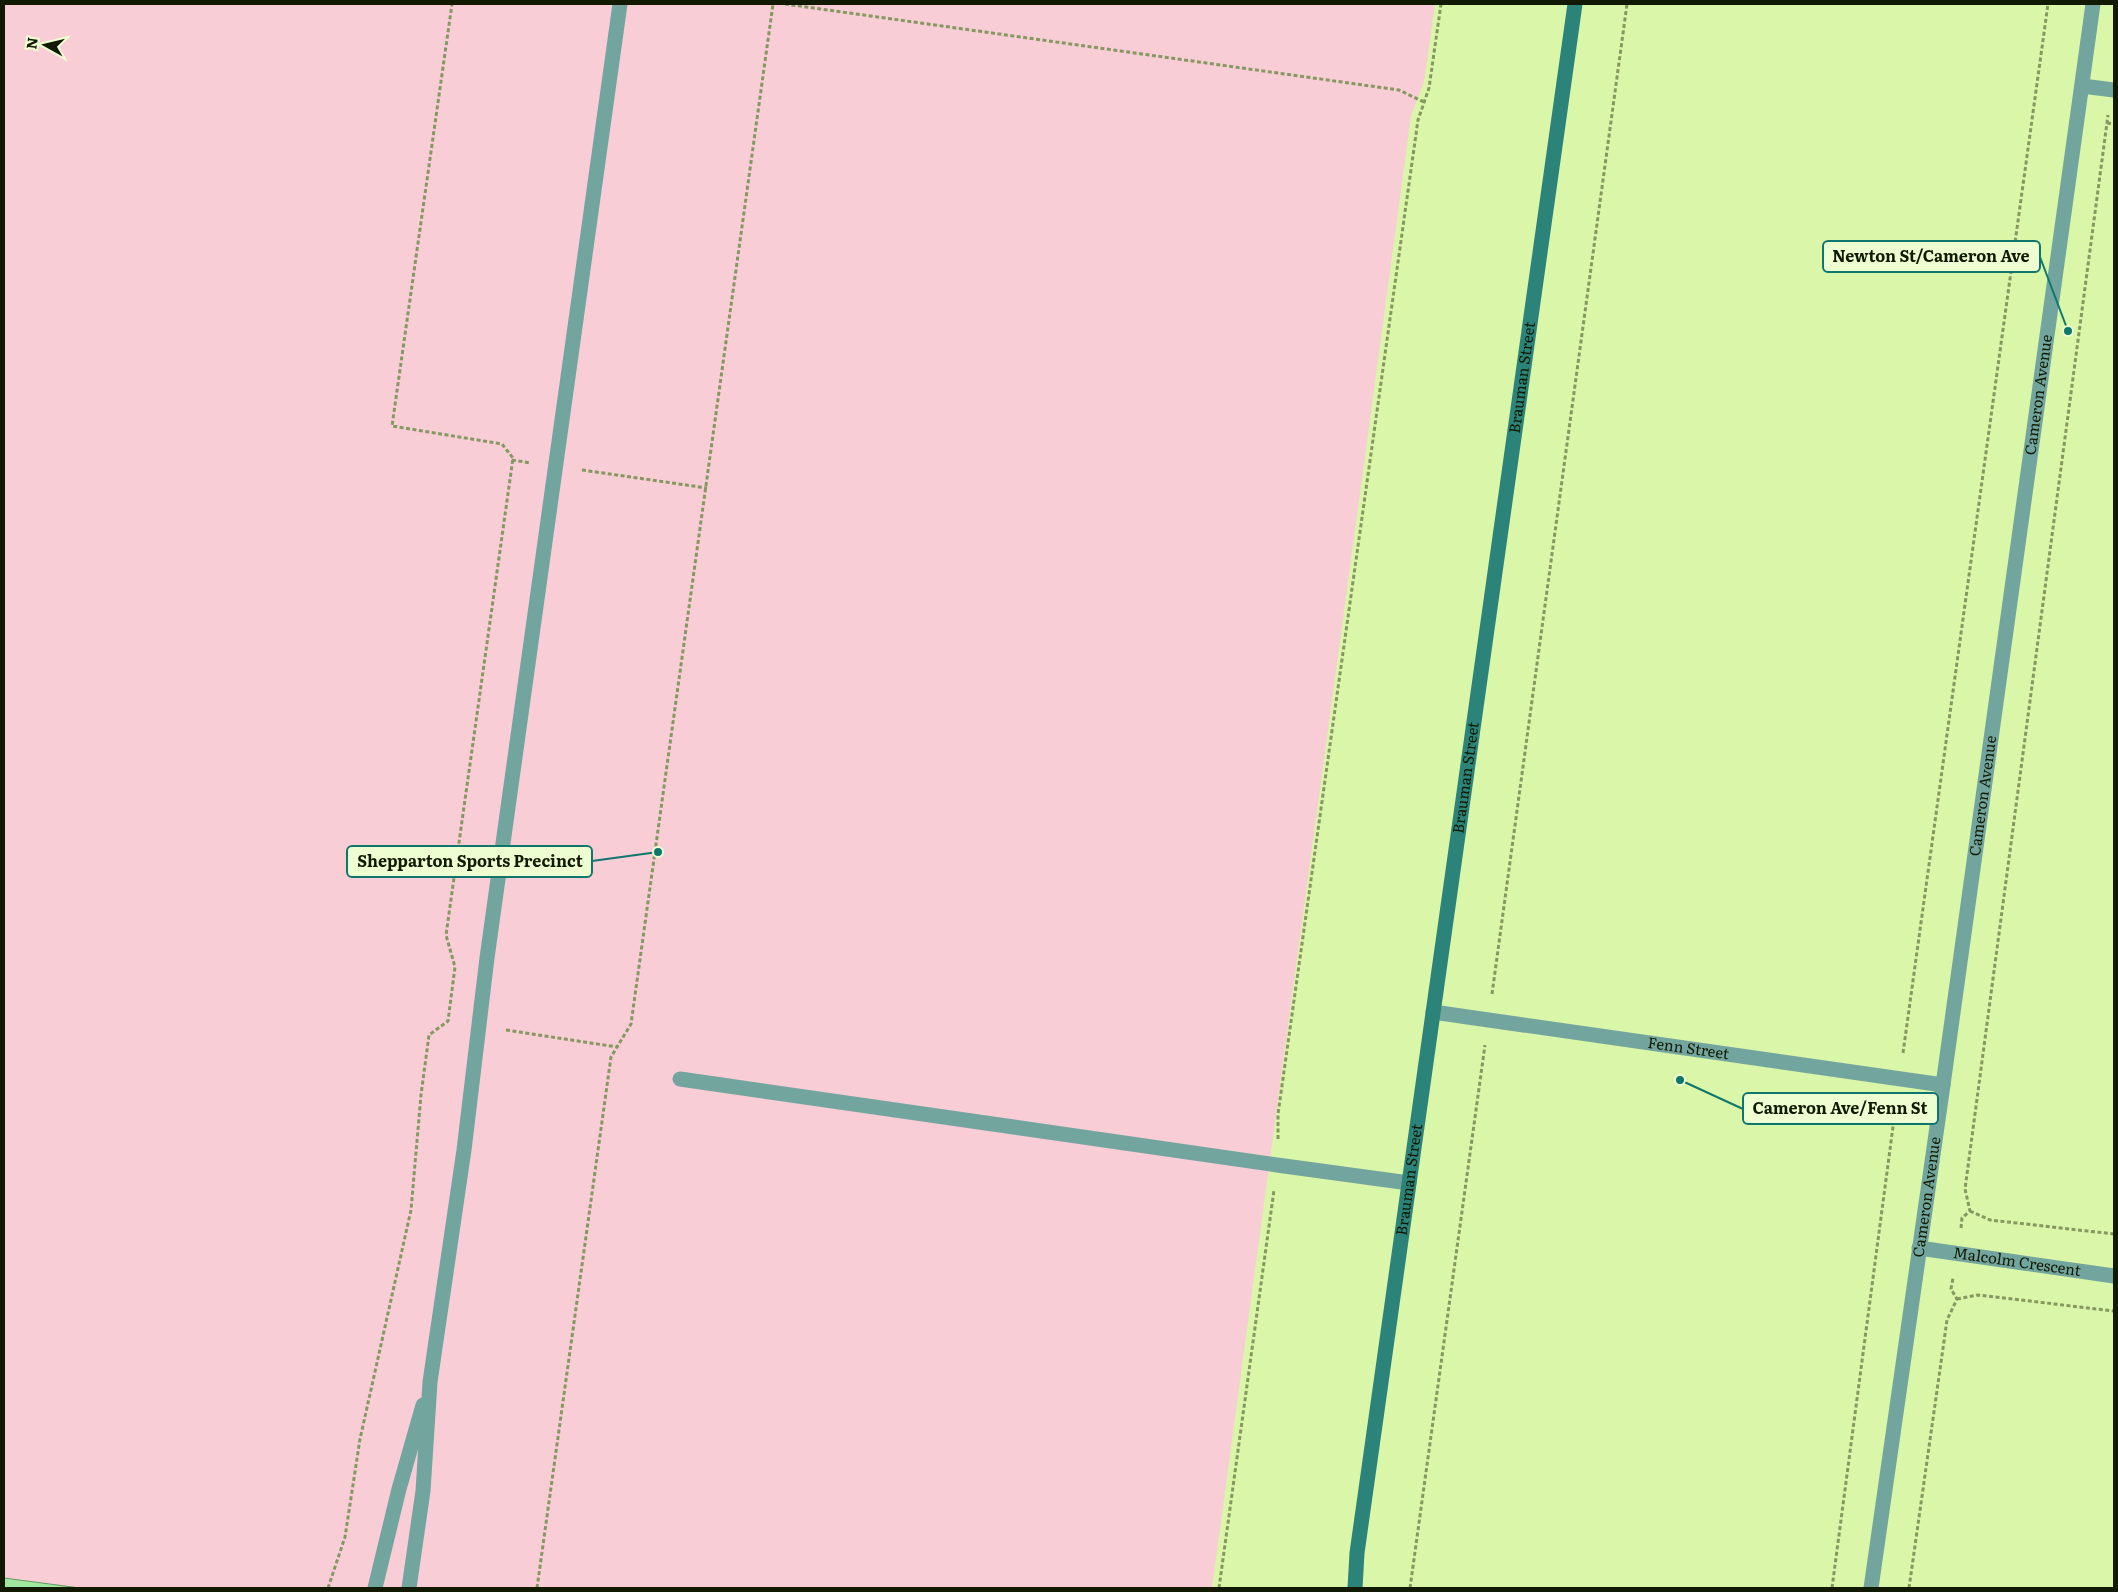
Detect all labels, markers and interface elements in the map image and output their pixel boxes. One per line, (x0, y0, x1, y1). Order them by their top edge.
north arrow (20, 20, 70, 70)
text: N (20, 36, 42, 50)
callout: Newton St/Cameron Ave (1823, 241, 2040, 272)
text: Newton St/Cameron Ave (1832, 243, 2030, 267)
street label: Brauman Street (1502, 320, 1540, 435)
street label: Cameron Avenue (2018, 333, 2057, 456)
street label: Brauman Street (1445, 720, 1484, 835)
street label: Cameron Avenue (1962, 734, 2001, 858)
callout: Shepparton Sports Precinct (347, 846, 592, 877)
text: Shepparton Sports Precinct (357, 848, 583, 872)
street label: Fenn Street (1646, 1030, 1731, 1064)
callout: Cameron Ave/Fenn St (1743, 1093, 1938, 1124)
text: Cameron Ave/Fenn St (1752, 1095, 1928, 1119)
street label: Brauman Street (1389, 1122, 1427, 1237)
street label: Cameron Avenue (1905, 1135, 1946, 1259)
street label: Malcolm Crescent (1952, 1240, 2083, 1281)

